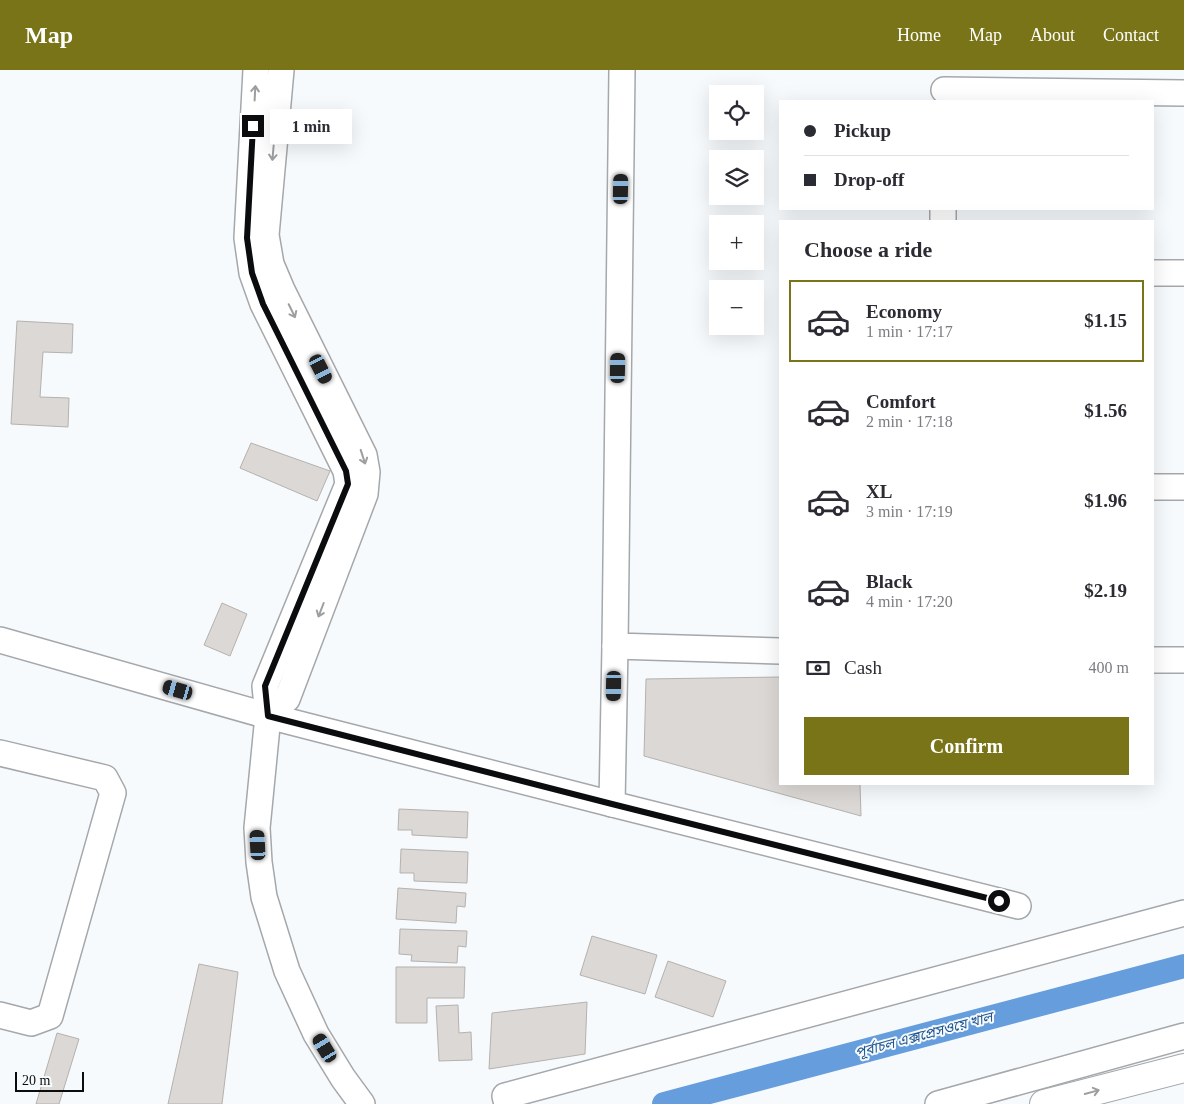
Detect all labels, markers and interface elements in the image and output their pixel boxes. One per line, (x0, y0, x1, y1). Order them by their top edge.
text: Map (25, 22, 73, 48)
text: Home (897, 25, 941, 45)
text: Map (969, 25, 1002, 45)
text: About (1030, 25, 1075, 45)
text: Contact (1103, 25, 1159, 45)
one-way arrow (250, 85, 259, 101)
map controls (709, 85, 764, 335)
button: locate (709, 85, 764, 140)
callout: 1 min (270, 108, 353, 144)
route end (242, 115, 264, 137)
text: 1 min (292, 118, 330, 135)
text: Pickup (834, 120, 891, 141)
one-way arrow (269, 145, 278, 161)
button: layers (709, 150, 764, 205)
text: Drop-off (834, 169, 904, 190)
car (613, 174, 628, 204)
button: + (709, 215, 764, 270)
text: Choose a ride (804, 237, 932, 262)
button: − (709, 280, 764, 335)
icon: car (806, 299, 851, 344)
text: Economy (866, 301, 942, 322)
one-way arrow (288, 303, 297, 318)
text: $1.15 (1084, 310, 1127, 331)
text: 1 min · 17:17 (866, 323, 953, 340)
car (307, 352, 334, 386)
car (610, 353, 625, 383)
icon: car (806, 389, 851, 434)
text: Comfort (866, 391, 936, 412)
text: $1.56 (1084, 400, 1127, 421)
text: 2 min · 17:18 (866, 413, 953, 430)
one-way arrow (359, 448, 369, 464)
icon: car (806, 479, 851, 524)
text: XL (866, 481, 892, 502)
text: $1.96 (1084, 490, 1127, 511)
text: 3 min · 17:19 (866, 503, 953, 520)
icon: car (806, 569, 851, 614)
text: Black (866, 571, 912, 592)
text: $2.19 (1084, 580, 1127, 601)
text: 4 min · 17:20 (866, 593, 953, 610)
one-way arrow (316, 602, 325, 618)
icon: cash (804, 654, 832, 682)
text: Cash (844, 657, 882, 678)
text: 400 m (1089, 659, 1129, 676)
car (606, 671, 621, 701)
car (161, 679, 194, 701)
button: Confirm (804, 717, 1129, 775)
car (249, 830, 266, 860)
route start (988, 890, 1010, 912)
water label: পূর্বাচল এক্সপ্রেসওয়ে খাল (853, 1008, 997, 1062)
car (310, 1031, 339, 1065)
scale bar (15, 1069, 84, 1092)
text: 20 m (22, 1073, 50, 1088)
one-way arrow (1083, 1086, 1099, 1096)

